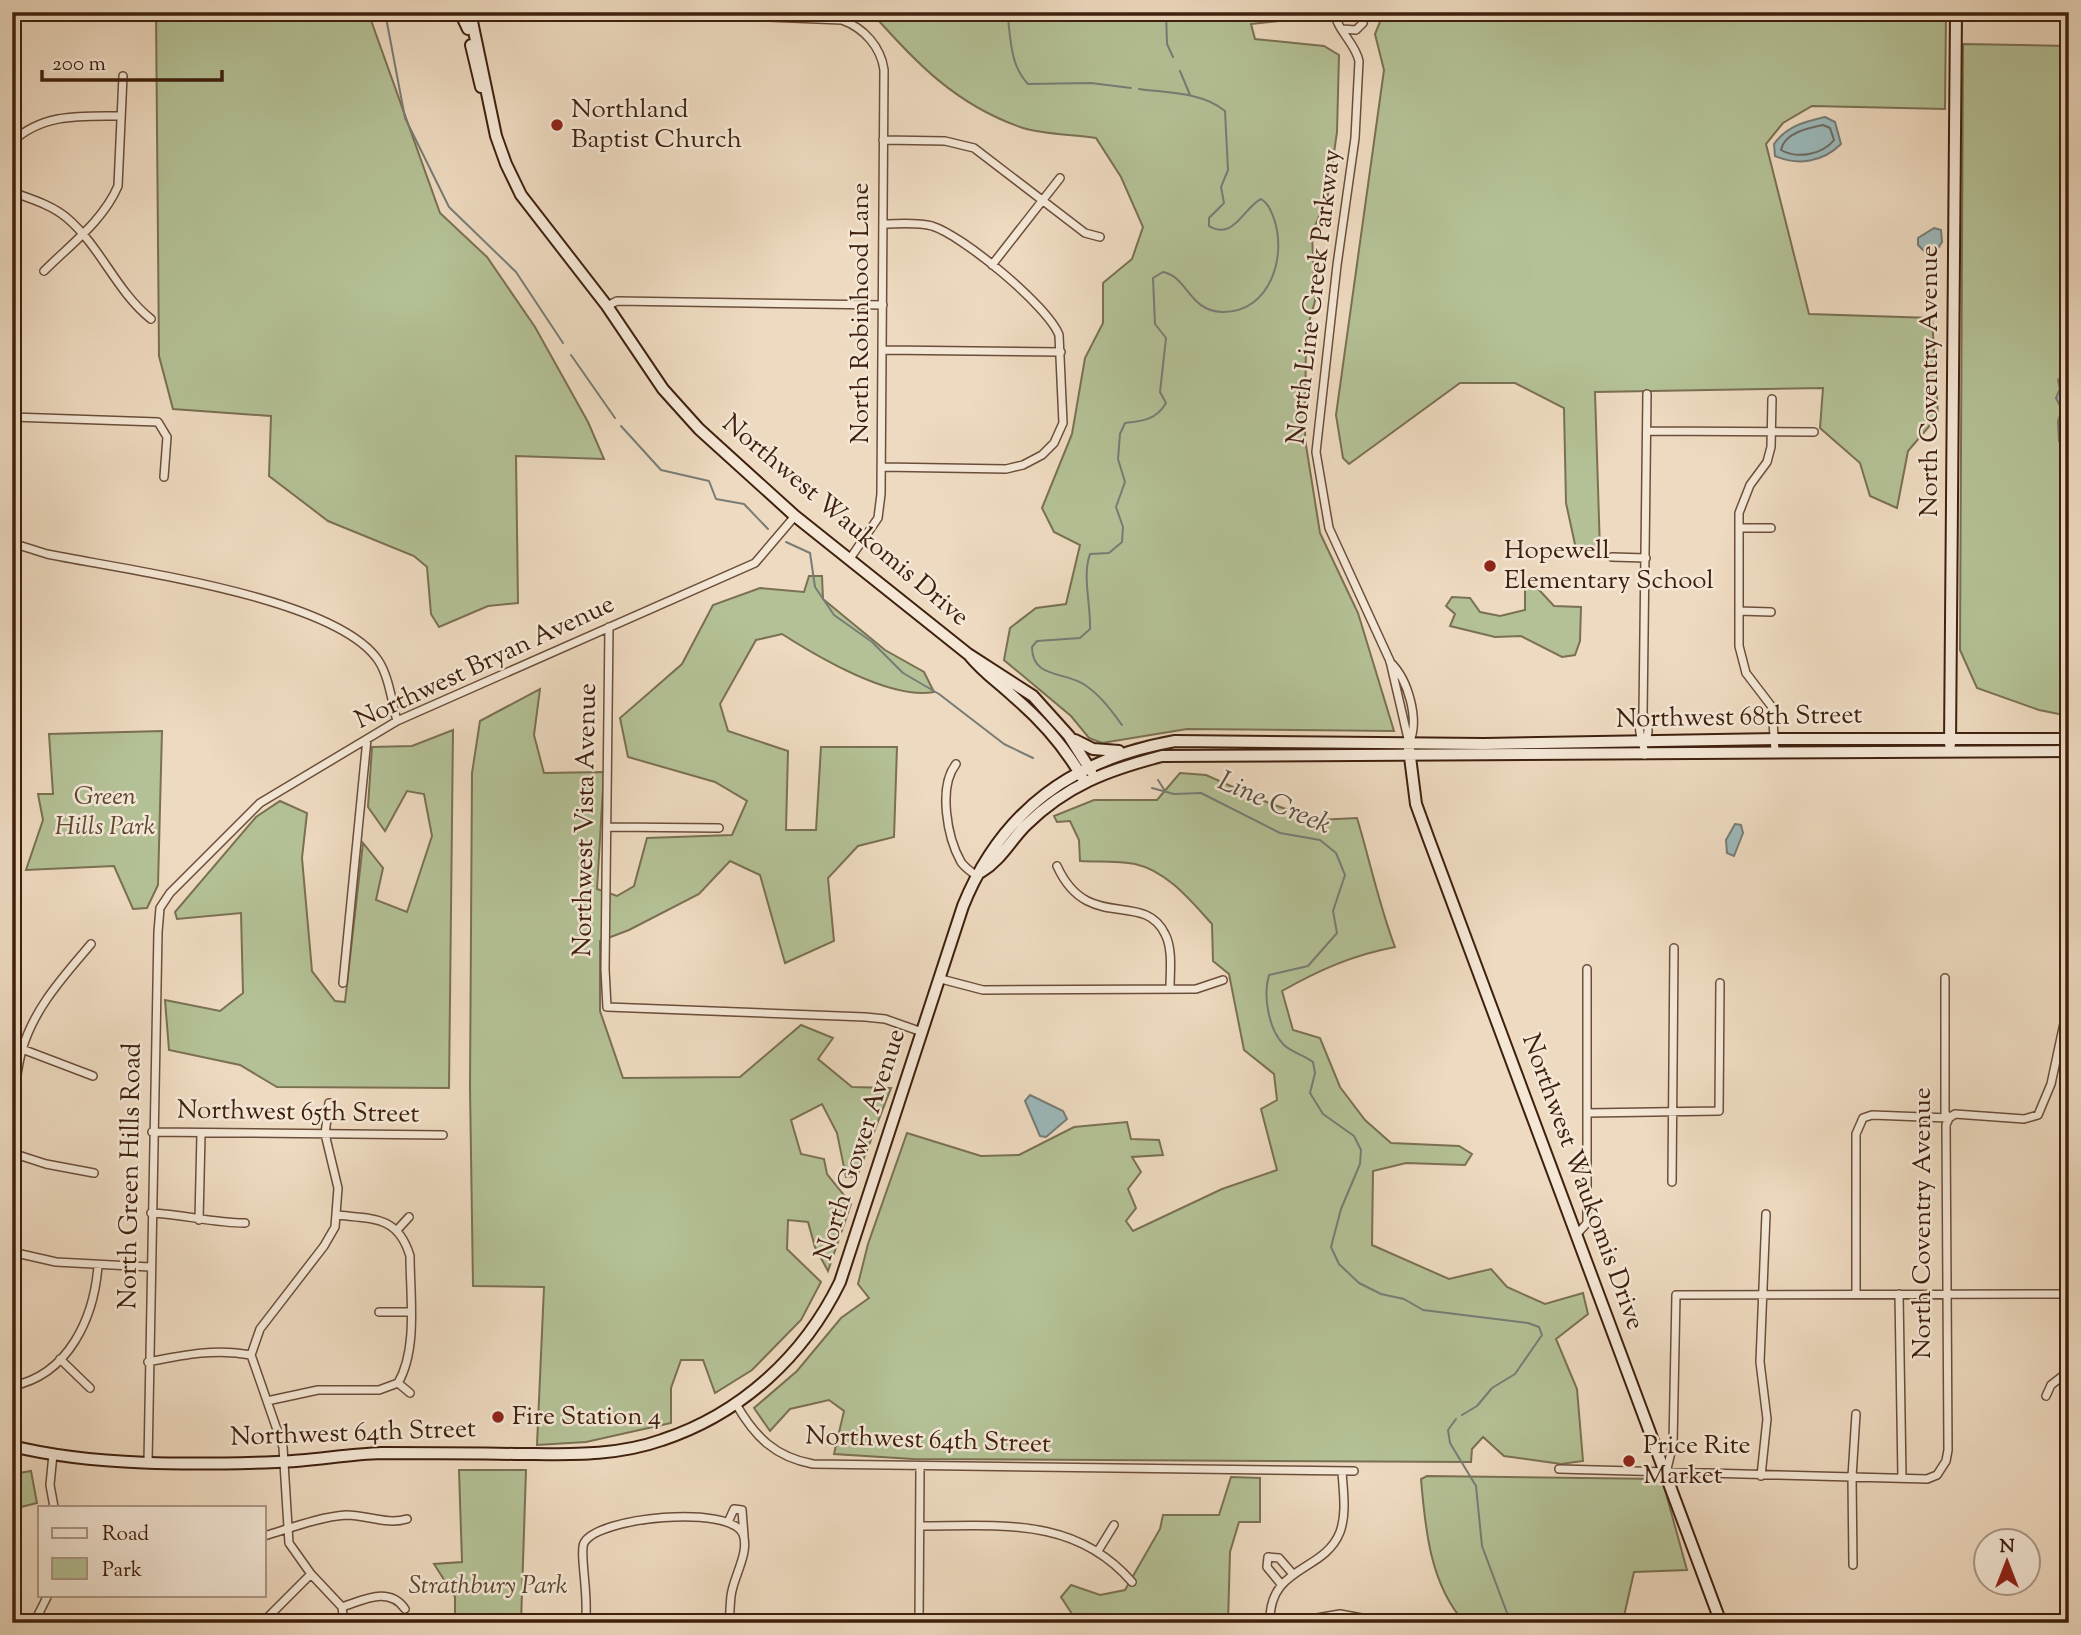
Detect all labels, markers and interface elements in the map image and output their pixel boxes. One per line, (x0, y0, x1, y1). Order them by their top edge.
scale bar (42, 38, 222, 82)
text: 200 m (52, 50, 106, 80)
place label: Northland Baptist Church (571, 92, 742, 159)
marker: Northland Baptist Church (549, 117, 565, 133)
street label: North Line Creek Parkway (1279, 147, 1351, 447)
street label: North Robinhood Lane (843, 182, 880, 444)
street label: North Coventry Avenue (1912, 245, 1949, 517)
street label: Northwest Waukomis Drive (713, 406, 977, 636)
place label: Hopewell Elementary School (1504, 533, 1714, 600)
marker: Hopewell Elementary School (1482, 558, 1498, 574)
street label: Northwest Bryan Avenue (349, 587, 621, 739)
street label: Northwest Vista Avenue (565, 683, 607, 957)
street label: Northwest 68th Street (1615, 697, 1863, 739)
water label: Line Creek (1211, 762, 1337, 846)
park label: Green Hills Park (55, 779, 155, 846)
street label: North Gower Avenue (806, 1024, 916, 1266)
street label: Northwest Waukomis Drive (1511, 1029, 1653, 1335)
street label: North Green Hills Road (110, 1042, 152, 1310)
street label: North Coventry Avenue (1905, 1087, 1942, 1359)
street label: Northwest 65th Street (177, 1092, 420, 1134)
place label: Fire Station 4 (512, 1399, 661, 1436)
marker: Fire Station 4 (490, 1409, 506, 1425)
street label: Northwest 64th Street (230, 1411, 477, 1457)
street label: Northwest 64th Street (805, 1418, 1052, 1464)
place label: Price Rite Market (1643, 1428, 1751, 1495)
marker: Price Rite Market (1621, 1453, 1637, 1469)
legend (38, 1506, 266, 1596)
text: Road (102, 1520, 149, 1550)
north arrow (1972, 1526, 2042, 1596)
text: N (1999, 1534, 2015, 1561)
text: Park (102, 1556, 143, 1586)
park label: Strathbury Park (409, 1568, 568, 1605)

